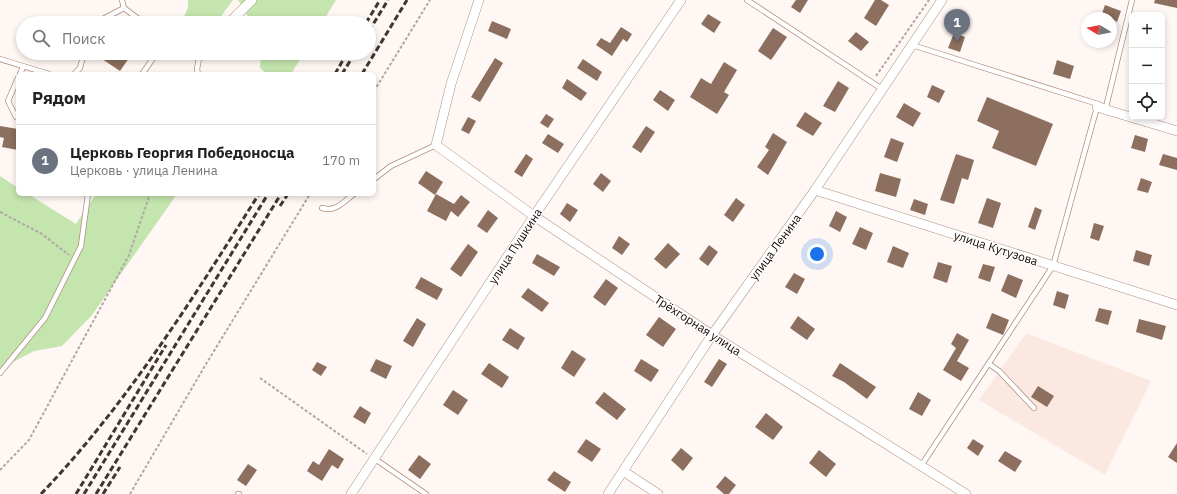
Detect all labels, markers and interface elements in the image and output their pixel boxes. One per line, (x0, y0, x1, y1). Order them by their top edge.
pin: 1 (944, 9, 970, 42)
north arrow (1081, 12, 1117, 48)
map controls (1129, 12, 1165, 120)
button: + (1129, 12, 1165, 48)
search box (16, 16, 376, 60)
icon: search (30, 27, 52, 49)
text: Поиск (62, 29, 105, 48)
button: − (1129, 48, 1165, 84)
button: locate (1129, 84, 1165, 120)
text: Рядом (32, 87, 86, 109)
text: Церковь Георгия Победоносца (70, 143, 295, 162)
text: 1 (41, 152, 49, 169)
text: 170 m (322, 152, 360, 169)
text: Церковь · улица Ленина (70, 162, 218, 179)
street label: улица Пушкина (485, 205, 545, 287)
street label: улица Ленина (746, 210, 804, 283)
street label: улица Кутузова (952, 227, 1040, 269)
your location (807, 244, 827, 264)
street label: Трёхгорная улица (652, 291, 745, 359)

